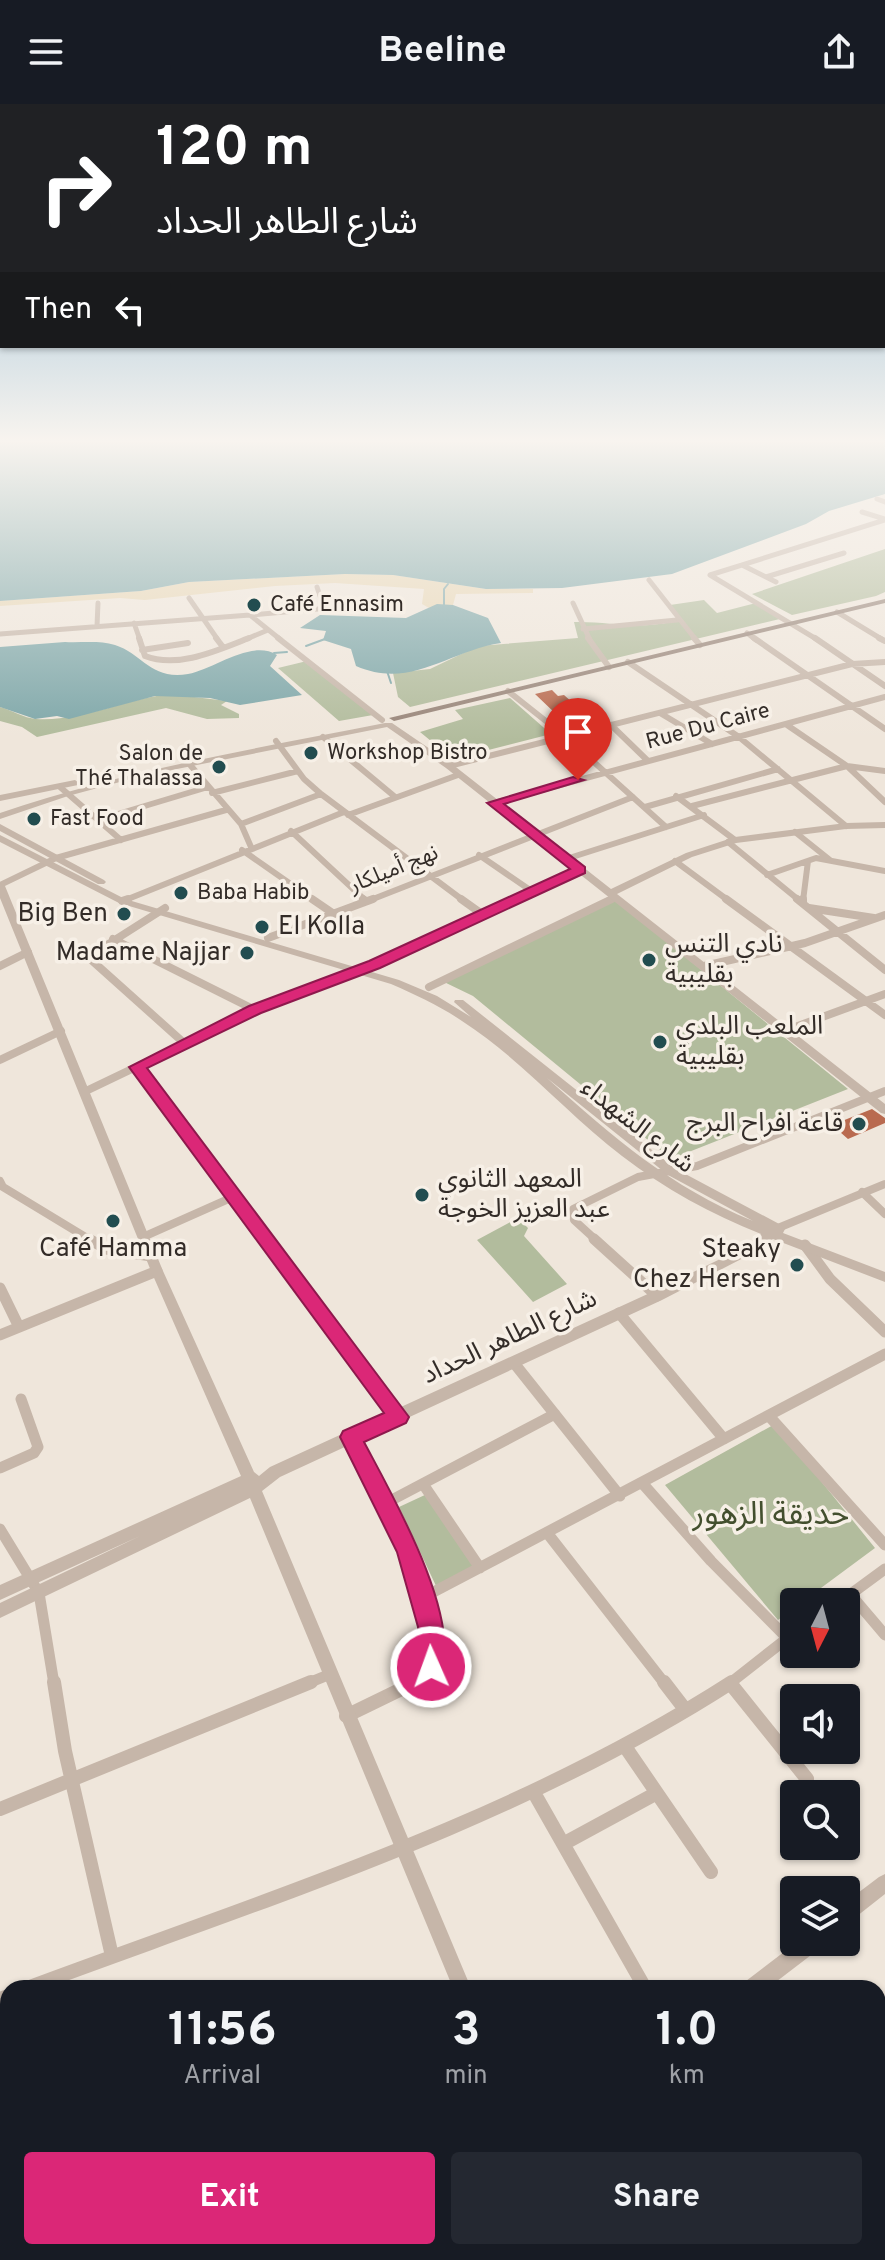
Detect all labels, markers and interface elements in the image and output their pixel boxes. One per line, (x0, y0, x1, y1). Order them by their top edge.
text: Beeline (378, 29, 507, 75)
icon: menu (24, 30, 68, 74)
icon: share (817, 30, 861, 74)
text: 120 m (156, 115, 313, 185)
icon: right (24, 136, 128, 240)
text: شارع الطاهر الحداد (156, 201, 418, 247)
icon: left (108, 288, 152, 332)
text: Then (24, 292, 92, 329)
place label: Café Ennasim (270, 592, 404, 619)
marker: Café Ennasim (245, 596, 263, 614)
street label: Rue Du Caire (643, 697, 773, 757)
pin (544, 698, 612, 780)
icon: arrive (556, 710, 600, 754)
place label: Workshop Bistro (327, 740, 488, 767)
place label: Salon de Thé Thalassa (75, 741, 203, 793)
marker: Workshop Bistro (302, 744, 320, 762)
marker: Salon de Thé Thalassa (210, 758, 228, 776)
place label: Fast Food (50, 806, 144, 833)
marker: Fast Food (25, 810, 43, 828)
street label: نهج أميلكار (344, 838, 443, 901)
place label: Baba Habib (197, 880, 309, 907)
marker: Baba Habib (172, 884, 190, 902)
place label: Big Ben (17, 898, 108, 931)
marker: Big Ben (115, 905, 133, 923)
place label: El Kolla (278, 911, 365, 944)
marker: El Kolla (253, 918, 271, 936)
place label: نادي التنس بقليبية (665, 929, 782, 992)
place label: Madame Najjar (56, 937, 231, 970)
marker: Madame Najjar (238, 944, 256, 962)
marker: نادي التنس بقليبية (640, 951, 658, 969)
place label: الملعب البلدي بقليبية (676, 1011, 823, 1074)
marker: الملعب البلدي بقليبية (651, 1033, 669, 1051)
street label: شارع الشهداء (573, 1072, 701, 1182)
place label: قاعة افراح البرج (687, 1108, 843, 1141)
marker: قاعة افراح البرج (850, 1115, 868, 1133)
place label: المعهد الثانوي عبد العزيز الخوجة (438, 1164, 610, 1227)
marker: المعهد الثانوي عبد العزيز الخوجة (413, 1186, 431, 1204)
marker: Café Hamma (104, 1212, 122, 1230)
place label: Café Hamma (39, 1233, 187, 1266)
place label: Steaky Chez Hersen (633, 1234, 781, 1297)
marker: Steaky Chez Hersen (788, 1256, 806, 1274)
street label: شارع الطاهر الحداد (417, 1283, 603, 1393)
park label: حديقة الزهور (692, 1496, 849, 1536)
north arrow (780, 1588, 860, 1668)
map controls (780, 1588, 860, 1956)
position arrow (389, 1625, 473, 1709)
button: sound (780, 1684, 860, 1764)
button: search (780, 1780, 860, 1860)
button: layers (780, 1876, 860, 1956)
text: 11:56 (168, 2002, 277, 2062)
text: 3 (452, 2002, 481, 2062)
text: 1.0 (656, 2002, 718, 2062)
text: Arrival (183, 2060, 261, 2093)
text: min (444, 2060, 488, 2093)
text: km (669, 2060, 705, 2093)
button: Exit (24, 2152, 435, 2244)
button: Share (451, 2152, 862, 2244)

